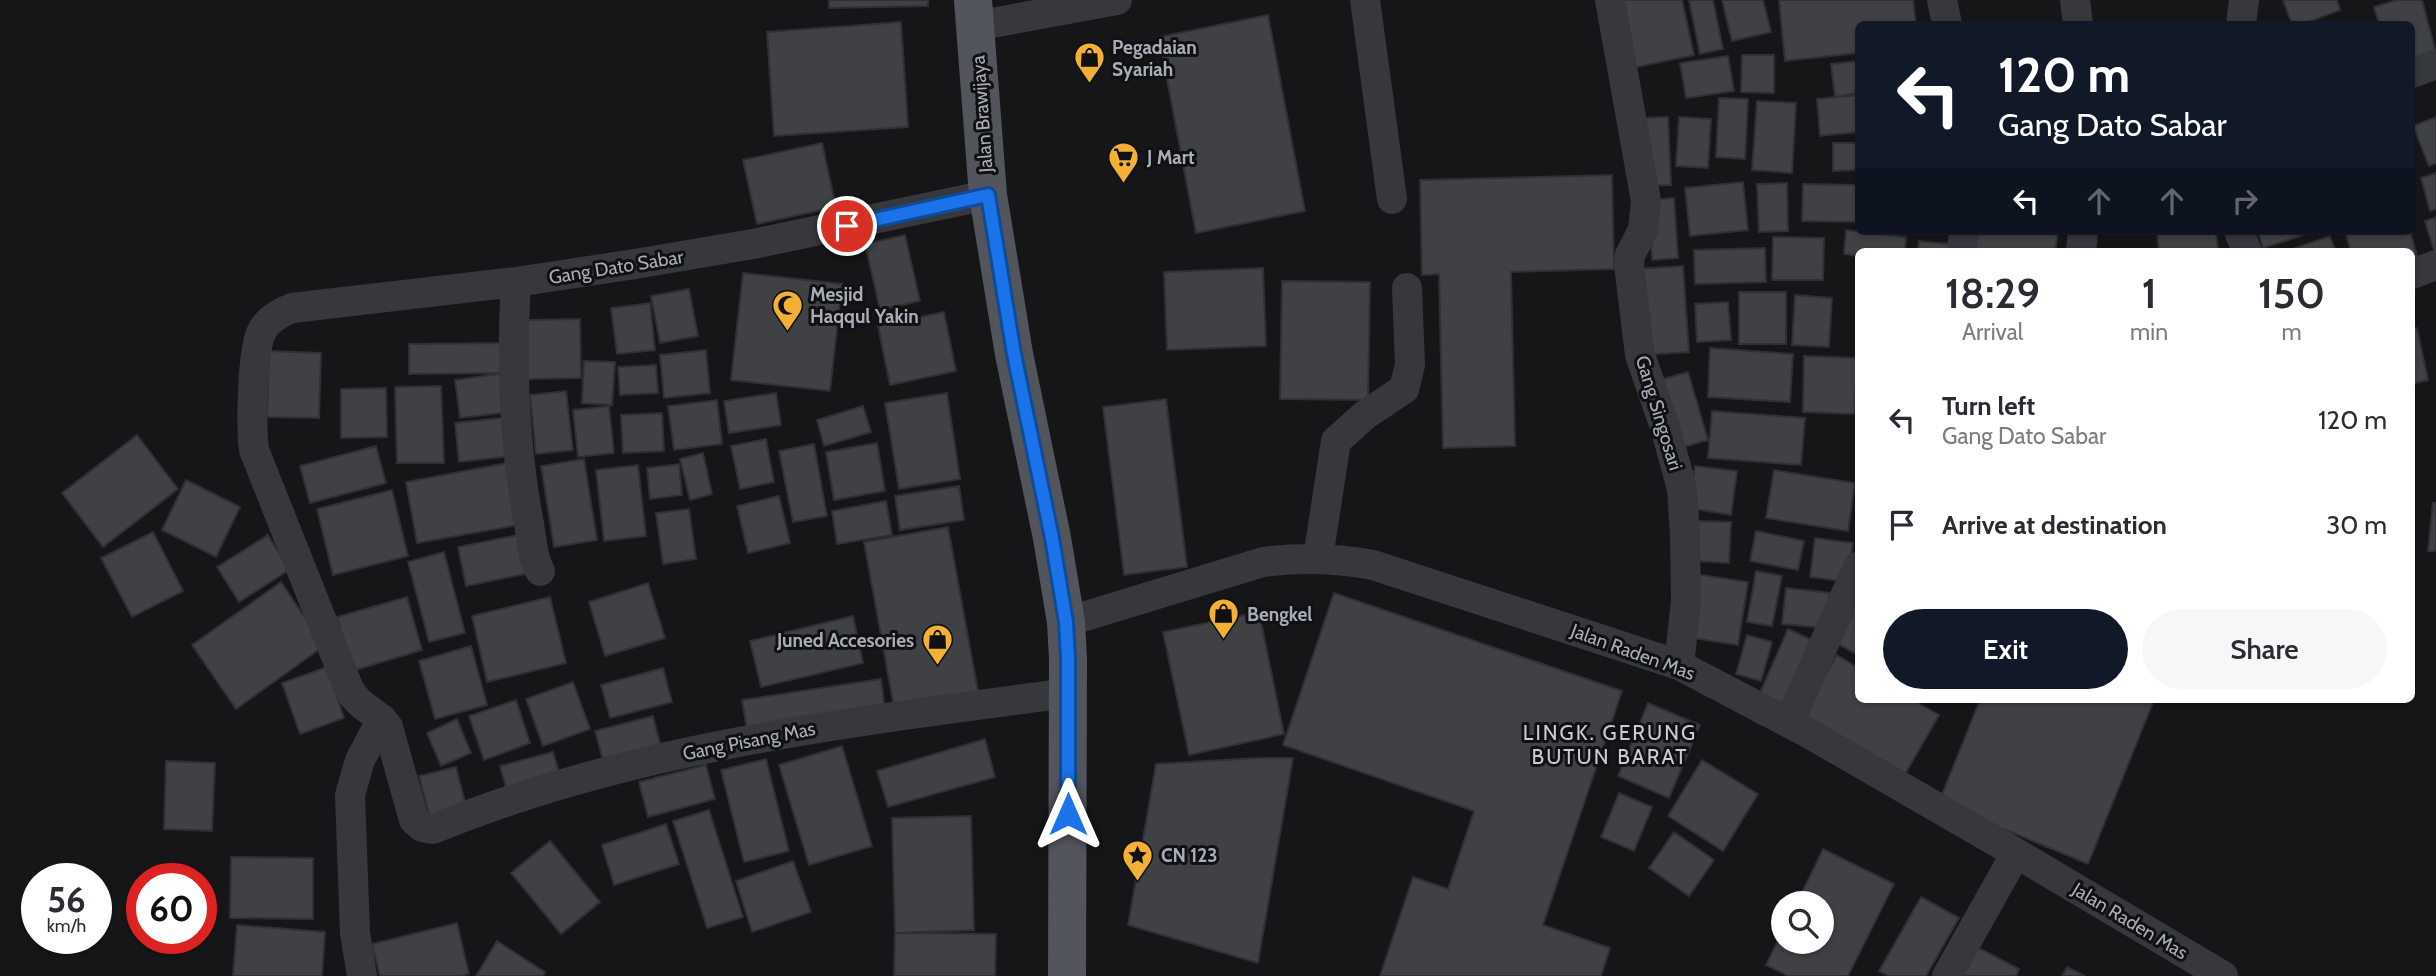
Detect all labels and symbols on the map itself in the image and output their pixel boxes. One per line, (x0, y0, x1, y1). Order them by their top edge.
place label: Pegadaian Syariah (1112, 36, 1197, 81)
shop icon: Pegadaian Syariah (1072, 41, 1106, 85)
street label: Jalan Brawijaya (966, 55, 998, 174)
supermarket icon: J Mart (1107, 140, 1141, 184)
place label: J Mart (1146, 146, 1195, 169)
pin (817, 196, 877, 256)
street label: Gang Dato Sabar (547, 245, 685, 289)
place label: Mesjid Haqqul Yakin (810, 283, 919, 328)
mosque icon: Mesjid Haqqul Yakin (770, 288, 804, 332)
street label: Gang Singosari (1631, 353, 1687, 473)
shop icon: Bengkel (1207, 597, 1241, 641)
place label: Bengkel (1247, 603, 1312, 626)
street label: Jalan Raden Mas (1567, 619, 1698, 685)
shop icon: Juned Accesories (920, 623, 954, 667)
place label: Juned Accesories (776, 629, 914, 652)
street label: Gang Pisang Mas (681, 717, 817, 765)
district label: LINGK. GERUNG BUTUN BARAT (1523, 720, 1697, 769)
position arrow (1031, 777, 1105, 851)
place icon: CN 123 (1121, 838, 1155, 882)
place label: CN 123 (1161, 844, 1218, 867)
speed limit sign: 60 (126, 863, 217, 954)
street label: Jalan Raden Mas (2067, 877, 2192, 964)

